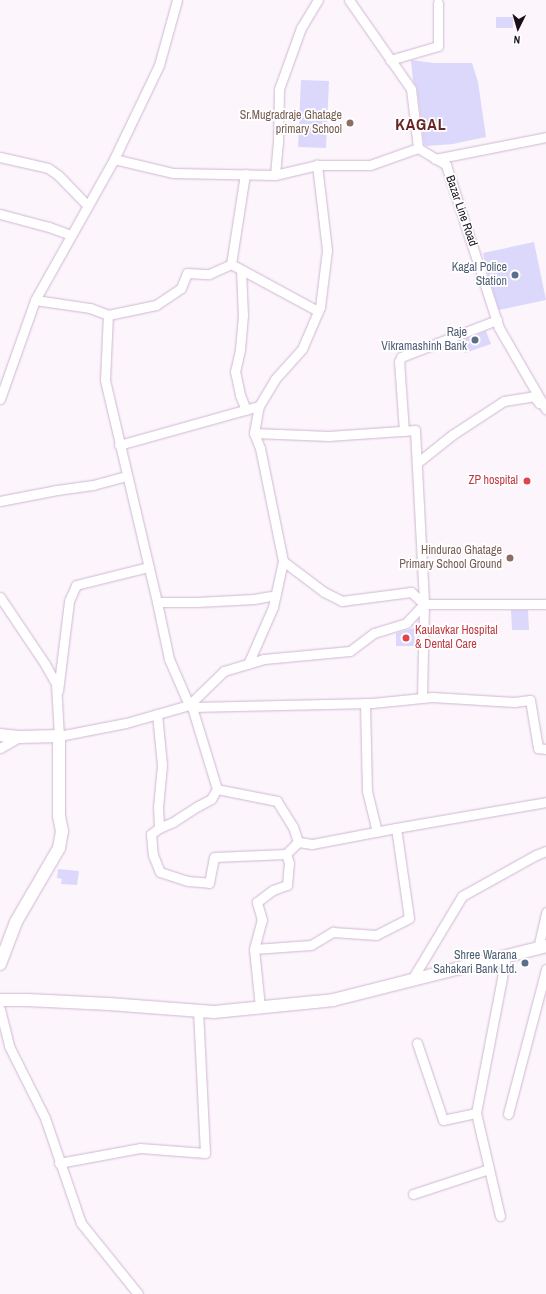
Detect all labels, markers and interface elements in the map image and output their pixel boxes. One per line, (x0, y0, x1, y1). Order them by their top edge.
north arrow (498, 8, 538, 48)
text: N (513, 33, 521, 47)
place label: Sr.Mugradraje Ghatage primary School (240, 109, 342, 137)
district label: KAGAL (395, 114, 447, 134)
marker: Sr.Mugradraje Ghatage primary School (345, 118, 355, 128)
street label: Bazar Line Road (442, 174, 480, 248)
place label: Kagal Police Station (452, 261, 507, 289)
marker: Kagal Police Station (510, 270, 520, 280)
place label: Raje Vikramashinh Bank (381, 326, 467, 354)
marker: Raje Vikramashinh Bank (470, 335, 480, 345)
place label: ZP hospital (468, 474, 518, 488)
marker: ZP hospital (521, 475, 533, 487)
place label: Hindurao Ghatage Primary School Ground (399, 544, 502, 572)
marker: Hindurao Ghatage Primary School Ground (505, 553, 515, 563)
place label: Kaulavkar Hospital & Dental Care (415, 624, 498, 652)
marker: Kaulavkar Hospital & Dental Care (400, 632, 412, 644)
place label: Shree Warana Sahakari Bank Ltd. (433, 949, 517, 977)
marker: Shree Warana Sahakari Bank Ltd. (520, 958, 530, 968)

